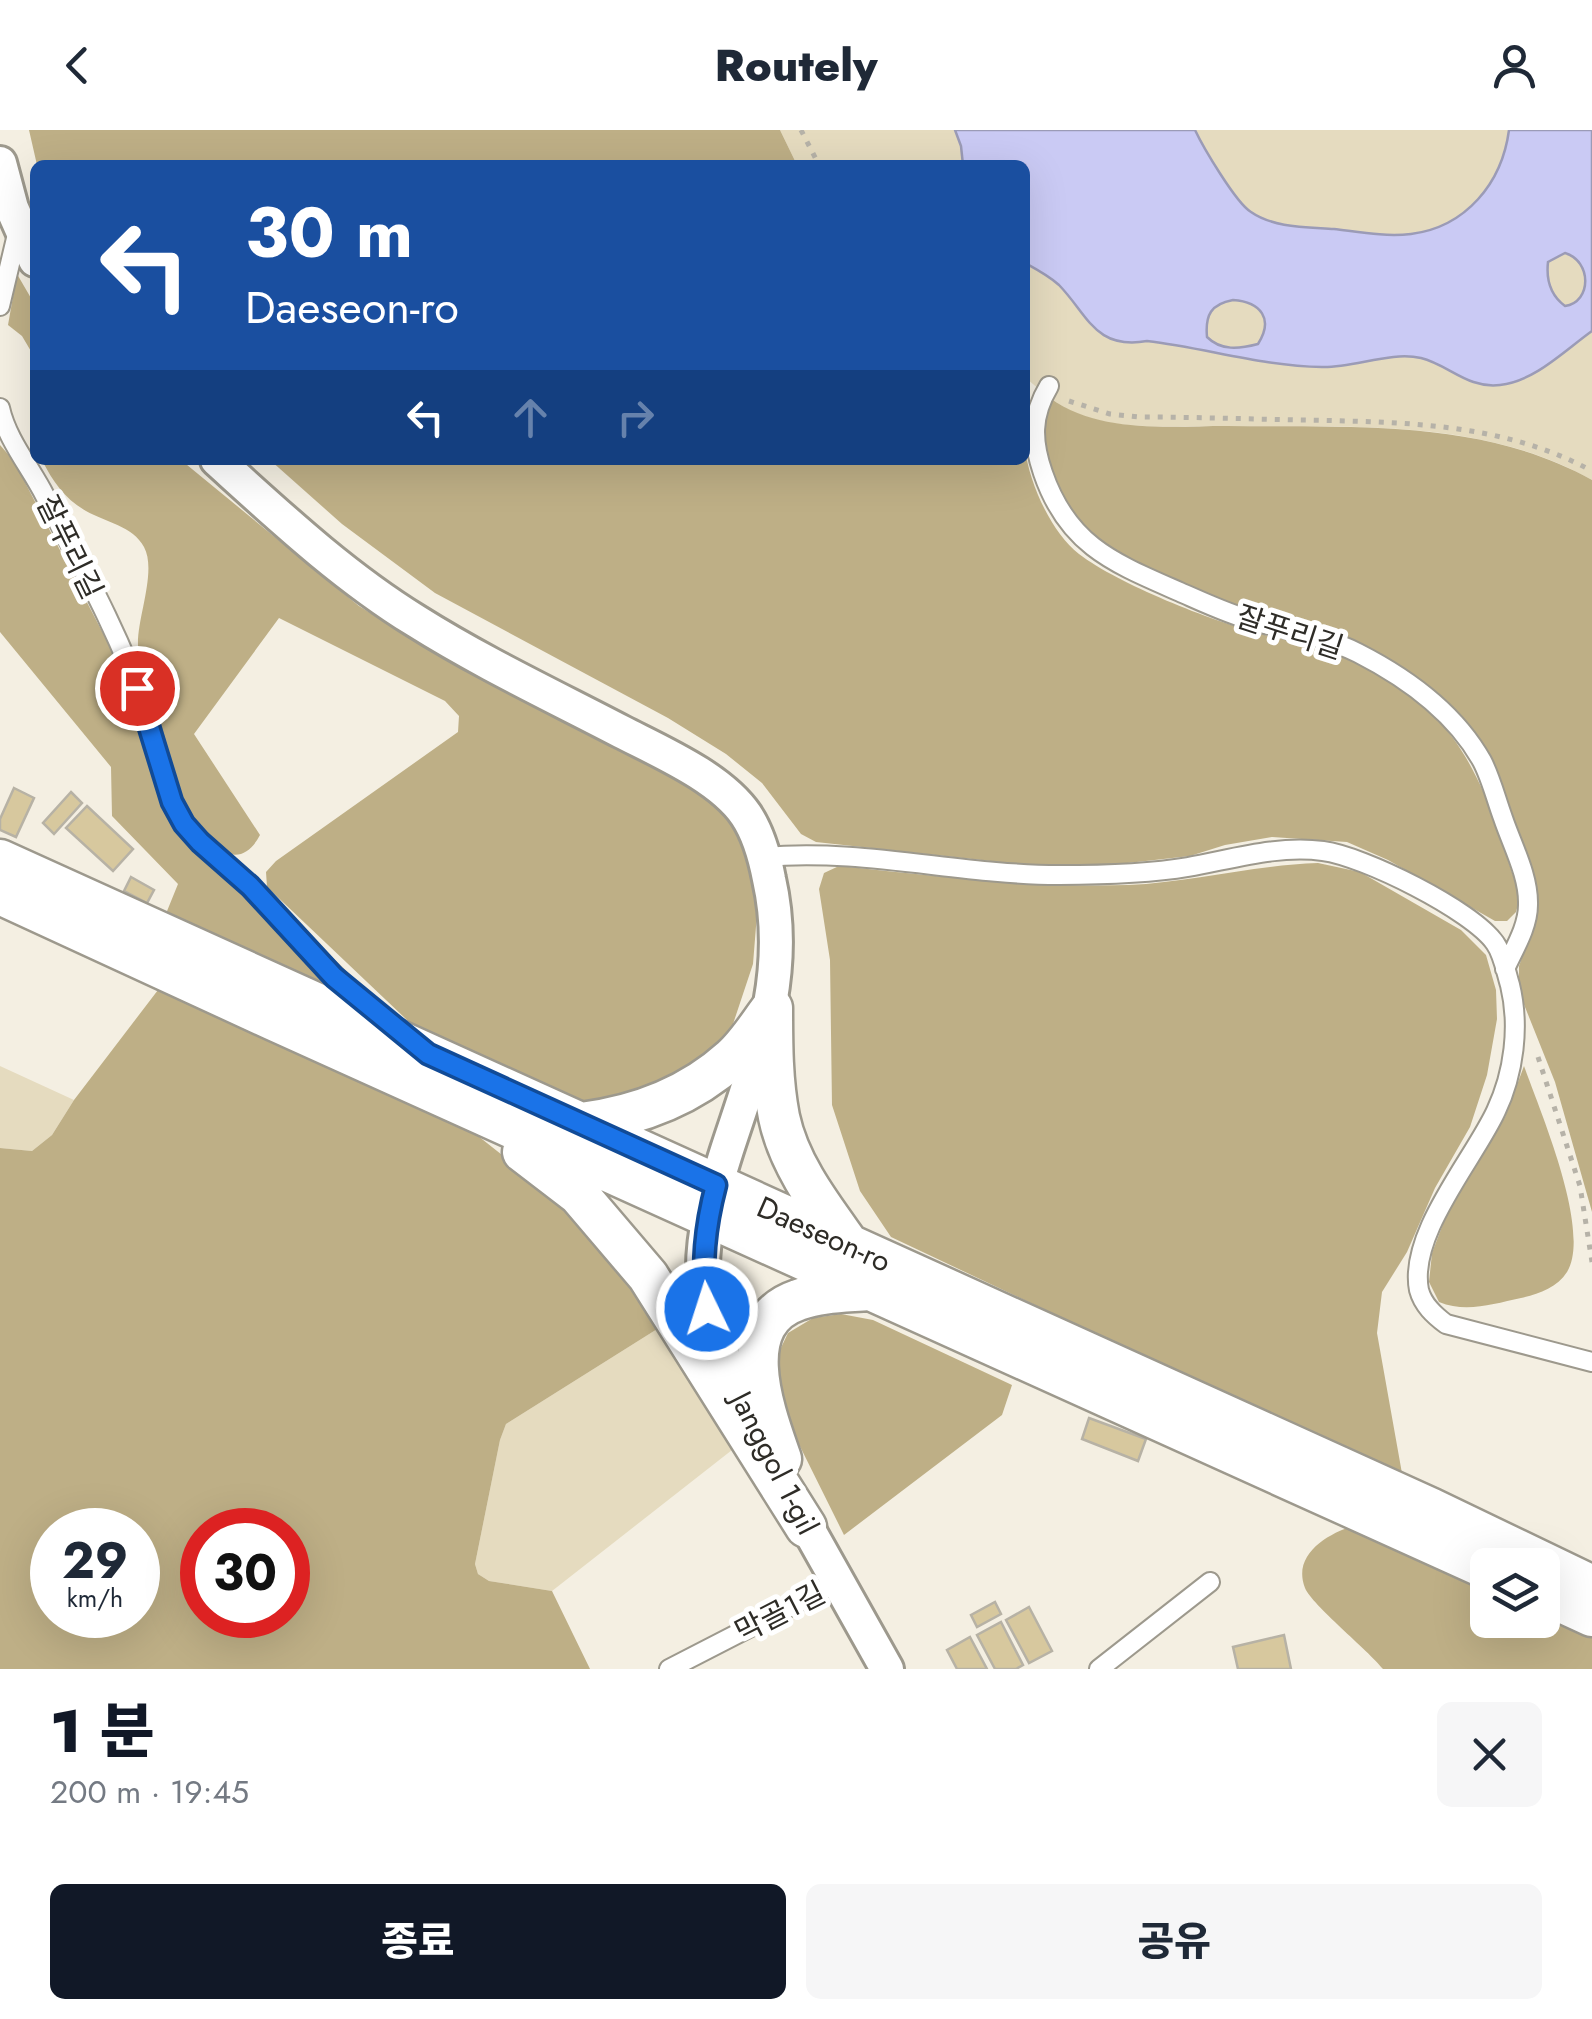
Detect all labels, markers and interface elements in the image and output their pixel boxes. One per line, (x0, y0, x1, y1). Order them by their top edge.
text: Routely (714, 33, 878, 98)
icon: back (50, 38, 105, 93)
icon: person (1487, 38, 1542, 93)
text: 30 m (245, 182, 413, 283)
icon: left (80, 200, 210, 330)
text: Daeseon-ro (245, 275, 459, 340)
icon: left (398, 390, 453, 445)
icon: ahead (503, 390, 558, 445)
icon: right (608, 390, 663, 445)
street label: 잘푸리길 (26, 488, 114, 606)
street label: 잘푸리길 (1231, 594, 1349, 670)
pin (95, 646, 180, 731)
icon: arrive (110, 661, 165, 716)
street label: Daeseon-ro (750, 1185, 898, 1283)
position arrow (655, 1257, 759, 1361)
street label: Janggol 1-gil (719, 1380, 829, 1542)
speed limit sign: 30 (180, 1508, 310, 1638)
text: 29 (62, 1524, 128, 1597)
map controls (1470, 1548, 1560, 1638)
button: layers (1470, 1548, 1560, 1638)
street label: 막골1길 (727, 1571, 833, 1653)
text: km/h (67, 1580, 123, 1616)
text: 1 분 (50, 1688, 155, 1775)
button: close (1437, 1702, 1542, 1807)
text: 200 m · 19:45 (50, 1769, 249, 1815)
button: 종료 (50, 1884, 786, 1999)
button: 공유 (806, 1884, 1542, 1999)

